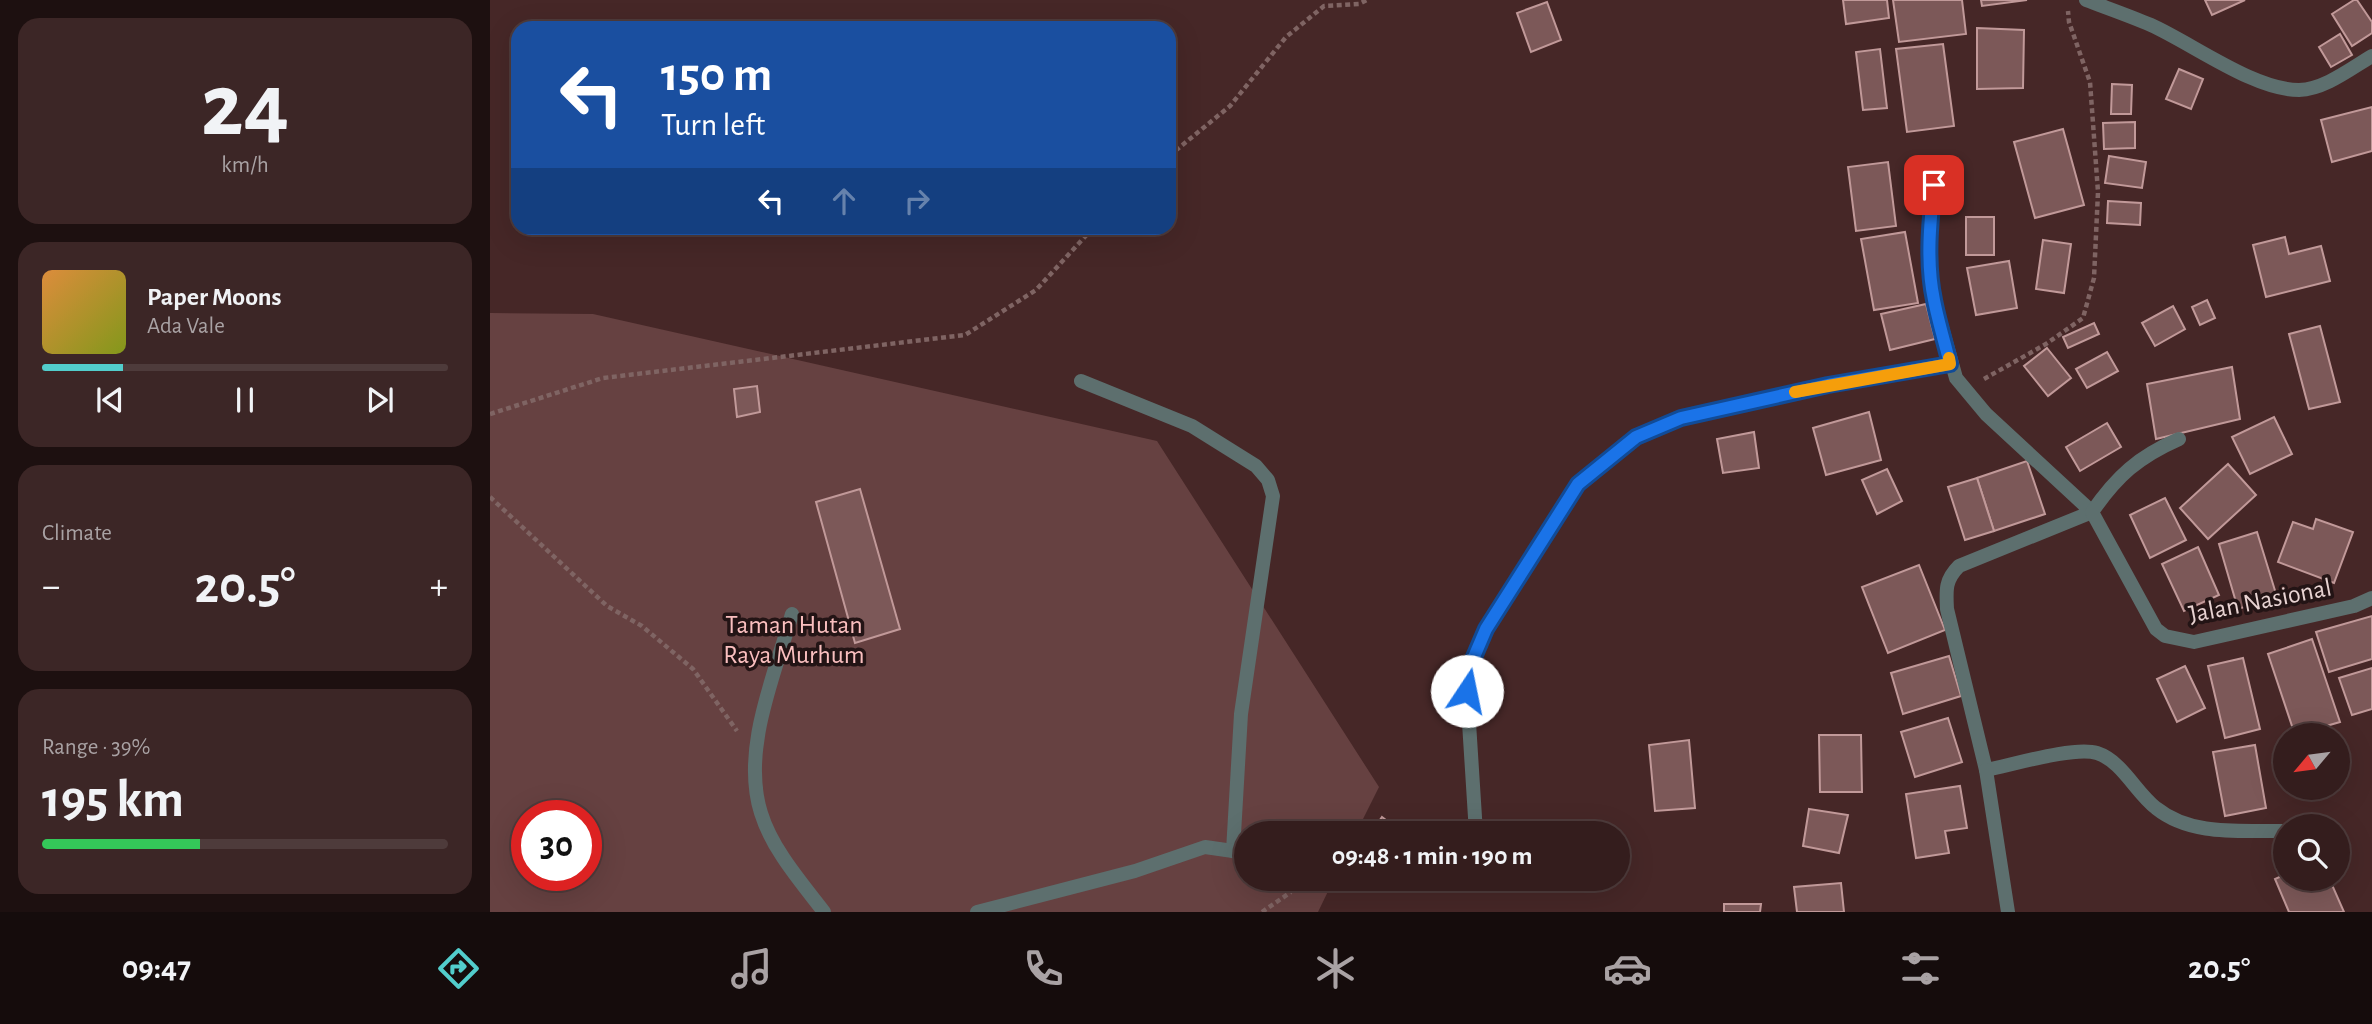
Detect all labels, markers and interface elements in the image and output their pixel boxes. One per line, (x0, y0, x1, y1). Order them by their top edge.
icon: left (546, 49, 637, 140)
text: 150 m (661, 51, 772, 100)
text: 24 (201, 61, 289, 152)
text: Turn left (661, 109, 765, 141)
text: km/h (221, 154, 269, 177)
pin (1904, 155, 1964, 215)
icon: arrive (1915, 166, 1953, 204)
icon: left (752, 182, 790, 220)
icon: ahead (825, 182, 863, 220)
icon: right (898, 182, 936, 220)
text: Paper Moons (147, 284, 282, 310)
text: Ada Vale (147, 315, 225, 338)
icon: previous (91, 381, 129, 419)
icon: pause (226, 381, 264, 419)
icon: next (361, 381, 399, 419)
text: Climate (42, 522, 112, 545)
text: 20.5° (194, 560, 296, 612)
text: − (42, 568, 60, 606)
text: + (430, 568, 448, 606)
street label: Jalan Nasional (2187, 574, 2334, 628)
park label: Taman Hutan Raya Murhum (723, 612, 865, 668)
position arrow (1430, 654, 1504, 728)
north arrow (2273, 723, 2350, 800)
map controls (2273, 723, 2350, 891)
text: Range · 39% (42, 736, 150, 759)
text: 195 km (42, 774, 184, 826)
speed limit sign: 30 (511, 800, 602, 891)
button: search (2273, 814, 2350, 891)
text: 09:48 · 1 min · 190 m (1332, 843, 1532, 869)
icon: directions (434, 944, 483, 993)
icon: music (727, 944, 776, 993)
icon: phone (1019, 944, 1068, 993)
icon: climate (1311, 944, 1360, 993)
icon: car (1603, 944, 1652, 993)
icon: filters (1896, 944, 1945, 993)
text: 09:47 (122, 952, 191, 984)
text: 20.5° (2188, 952, 2250, 984)

